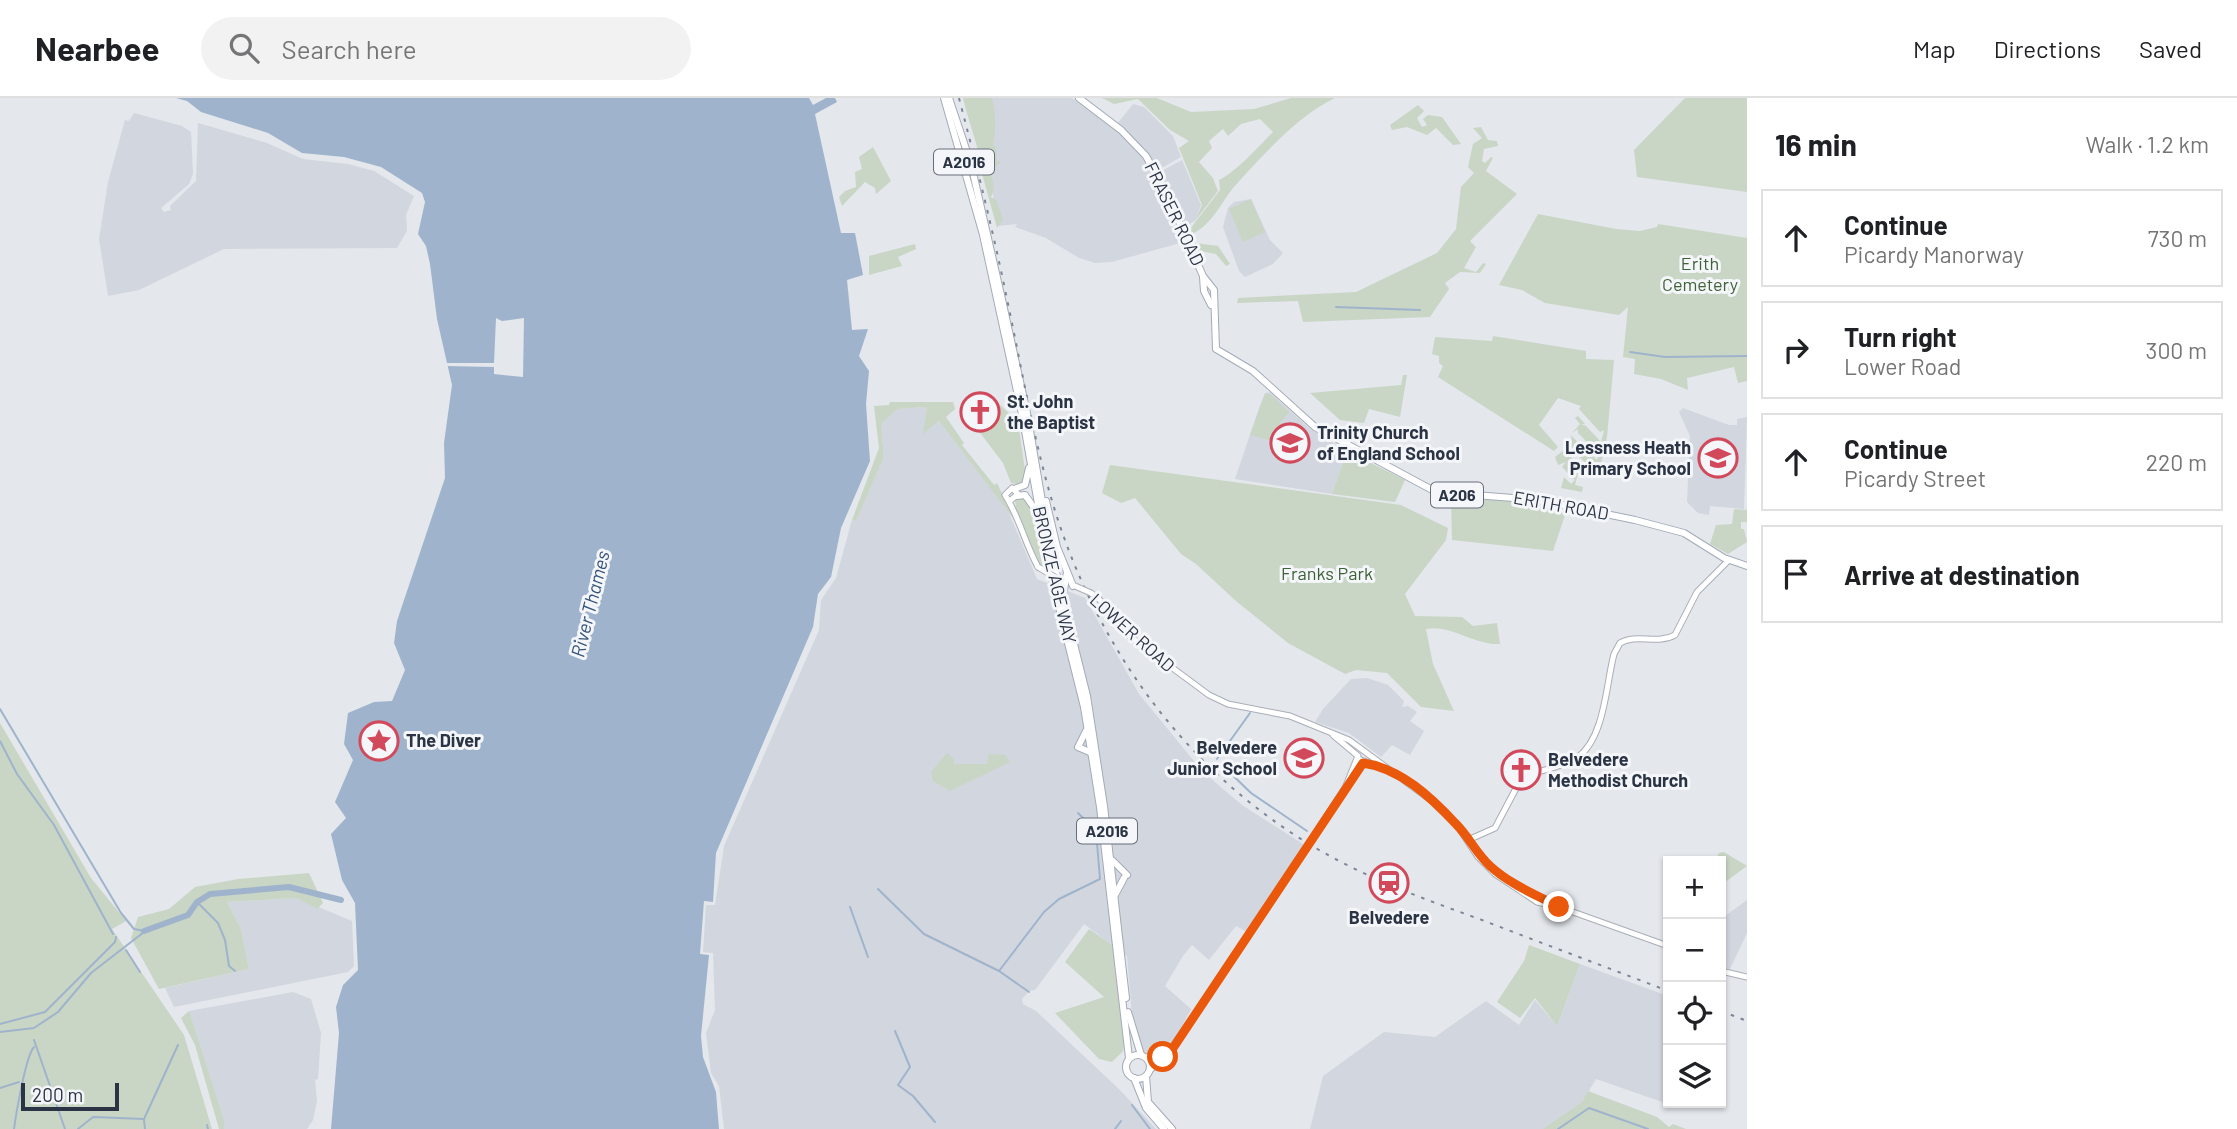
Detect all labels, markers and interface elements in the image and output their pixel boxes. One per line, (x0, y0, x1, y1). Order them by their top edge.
search box (201, 17, 691, 80)
text: Nearbee (35, 28, 159, 68)
icon: search (225, 29, 263, 67)
text: Search here (281, 33, 417, 64)
text: Map (1913, 34, 1956, 63)
text: Directions (1994, 34, 2101, 63)
text: Saved (2139, 34, 2202, 63)
text: 16 min (1775, 126, 1857, 162)
text: Walk · 1.2 km (2085, 130, 2209, 158)
road number: A2016 (934, 150, 994, 174)
street label: FRASER ROAD (1140, 158, 1209, 269)
text: Continue (1844, 209, 1948, 240)
icon: ahead (1777, 219, 1815, 257)
text: 730 m (2148, 224, 2207, 252)
text: Picardy Manorway (1844, 240, 2024, 268)
park label: Erith Cemetery (1662, 252, 1738, 295)
text: Turn right (1844, 321, 1957, 352)
icon: right (1777, 331, 1815, 369)
text: 300 m (2146, 336, 2207, 364)
text: Lower Road (1844, 352, 1961, 380)
place label: St. John the Baptist (1007, 390, 1095, 433)
church icon: St. John the Baptist (959, 391, 1001, 433)
place label: Trinity Church of England School (1317, 421, 1460, 464)
school or university icon: Trinity Church of England School (1269, 422, 1311, 464)
text: Continue (1844, 433, 1948, 464)
place label: Lessness Heath Primary School (1565, 436, 1691, 479)
school or university icon: Lessness Heath Primary School (1697, 437, 1739, 479)
icon: ahead (1777, 443, 1815, 481)
text: 220 m (2146, 448, 2207, 476)
text: Picardy Street (1844, 464, 1986, 492)
road number: A206 (1431, 482, 1483, 508)
street label: ERITH ROAD (1512, 486, 1611, 524)
street label: BRONZE AGE WAY (1028, 504, 1081, 646)
water label: River Thames (565, 548, 614, 659)
icon: arrive (1777, 555, 1815, 593)
text: Arrive at destination (1844, 559, 2080, 590)
park label: Franks Park (1281, 562, 1373, 584)
street label: LOWER ROAD (1086, 588, 1180, 676)
place icon: The Diver (358, 720, 400, 762)
place label: The Diver (406, 729, 481, 751)
place label: Belvedere Junior School (1167, 736, 1277, 779)
school or university icon: Belvedere Junior School (1283, 737, 1325, 779)
place label: Belvedere Methodist Church (1548, 748, 1688, 791)
church icon: Belvedere Methodist Church (1500, 749, 1542, 791)
road number: A2016 (1077, 818, 1137, 844)
map controls (1663, 856, 1726, 1108)
button: + (1663, 856, 1726, 919)
station icon: Belvedere (1368, 862, 1410, 904)
route end (1543, 891, 1574, 922)
place label: Belvedere (1349, 906, 1429, 928)
button: − (1663, 919, 1726, 982)
button: locate (1663, 982, 1726, 1045)
route start (1147, 1041, 1178, 1072)
button: layers (1663, 1045, 1726, 1108)
scale bar (21, 1080, 119, 1112)
text: 200 m (32, 1083, 83, 1106)

